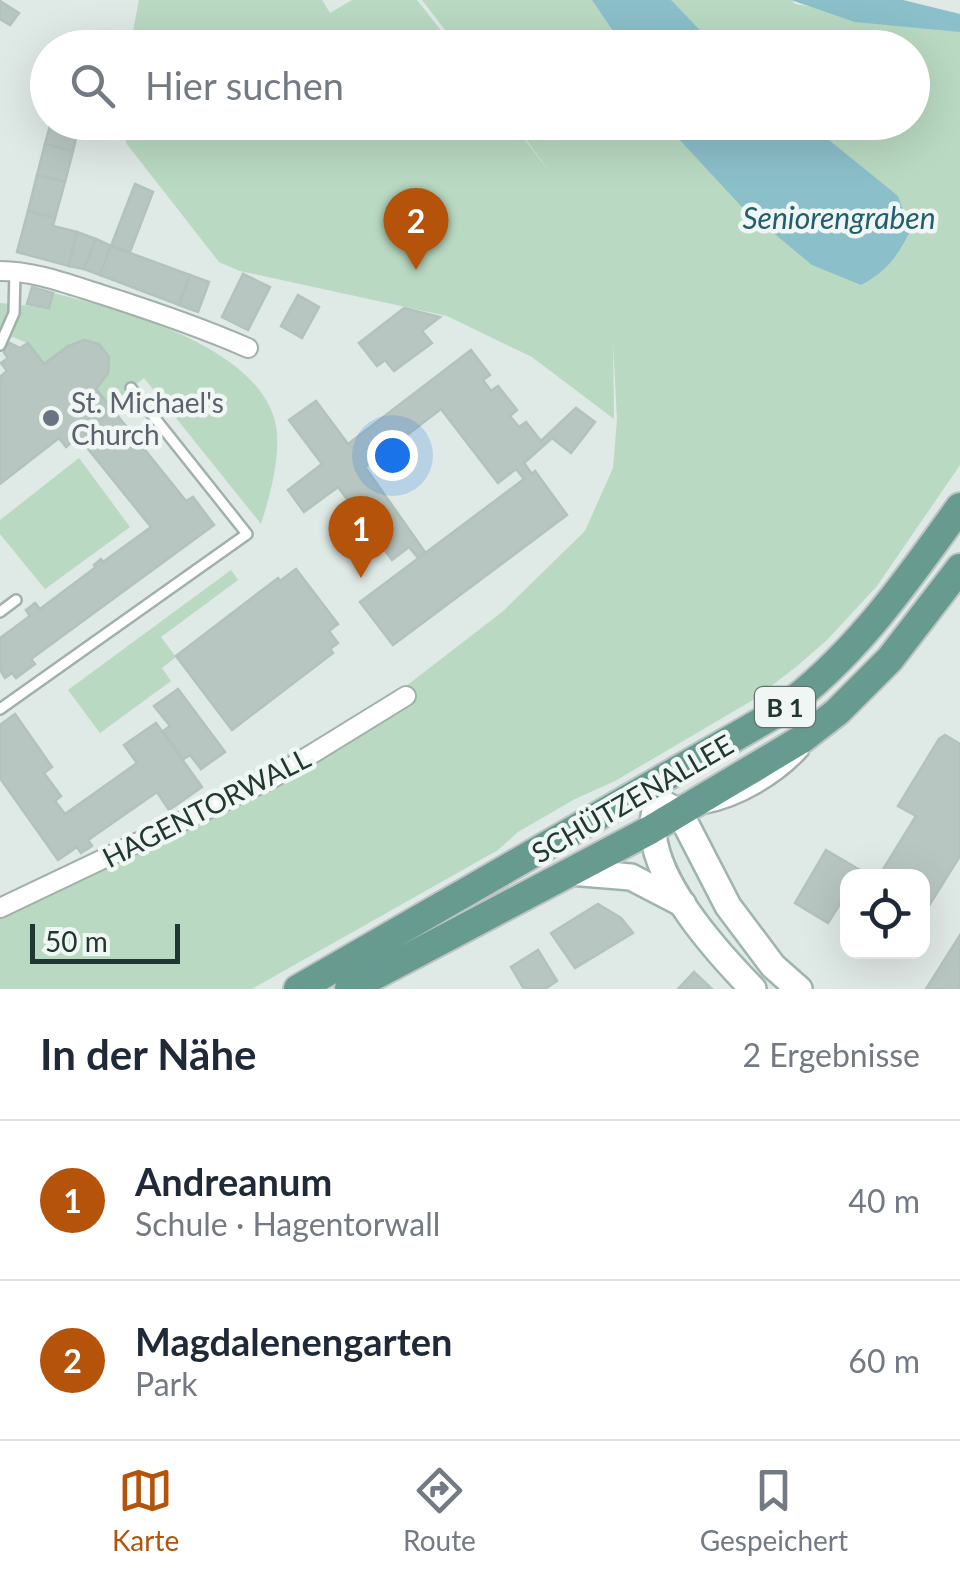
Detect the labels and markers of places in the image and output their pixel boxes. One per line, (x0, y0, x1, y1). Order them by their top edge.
pin: 2 (384, 188, 448, 270)
place label: St. Michael's Church (71, 385, 224, 451)
marker: St. Michael's Church (40, 407, 62, 429)
pin: 1 (328, 496, 394, 578)

